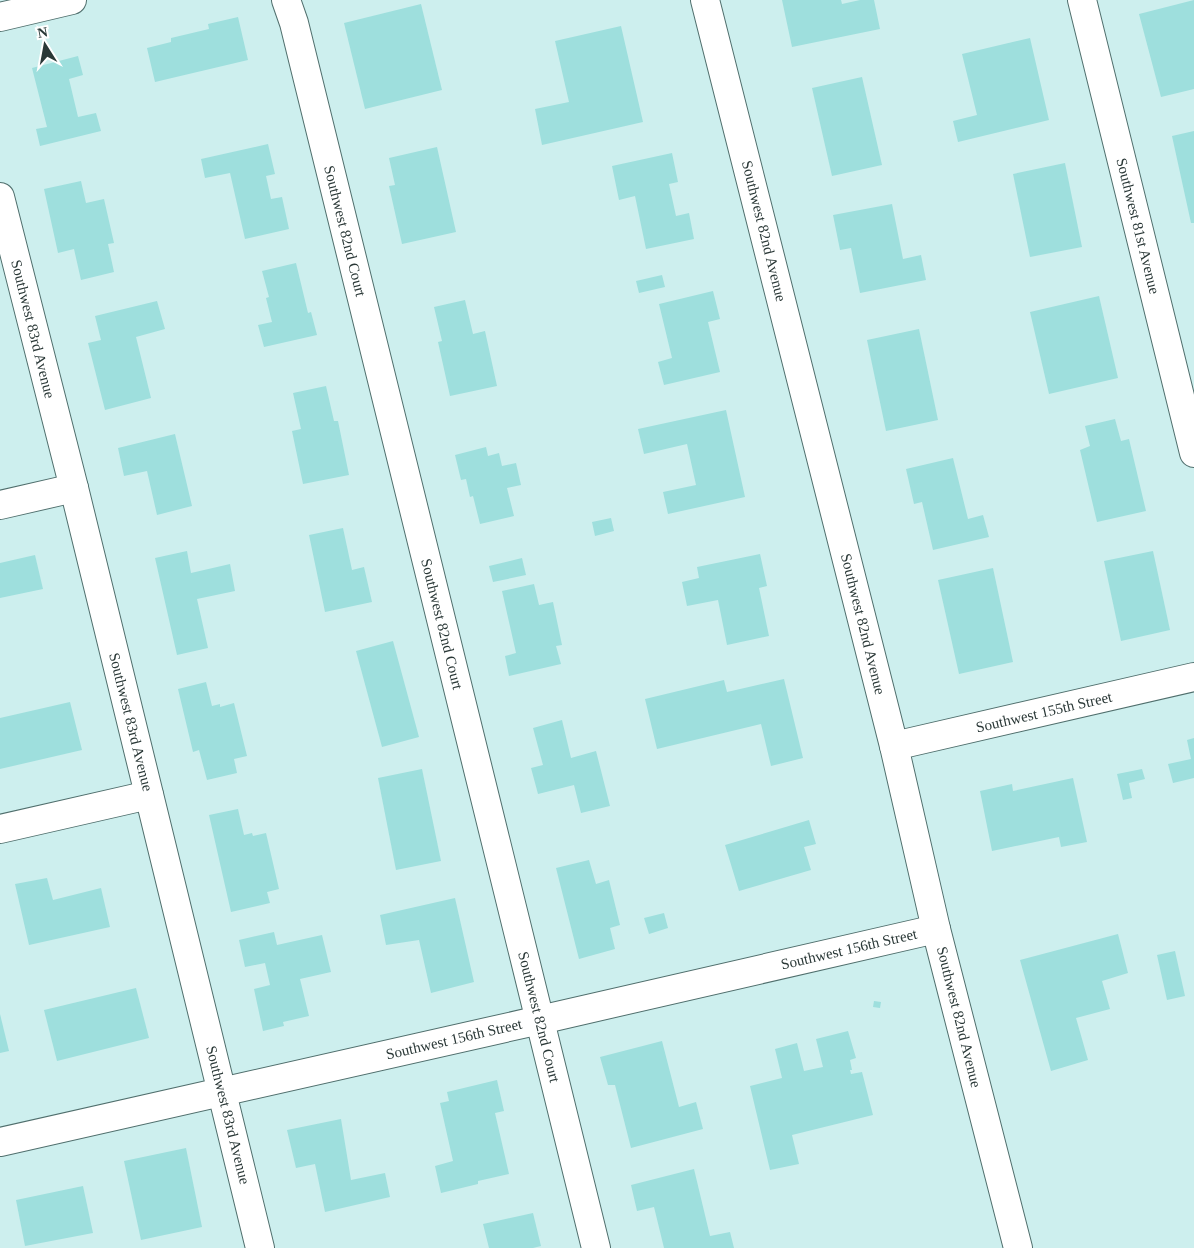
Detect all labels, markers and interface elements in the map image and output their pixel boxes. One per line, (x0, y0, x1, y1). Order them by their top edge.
north arrow (20, 20, 70, 70)
text: N (36, 24, 49, 41)
street label: Southwest 81st Avenue (1113, 156, 1163, 296)
street label: Southwest 82nd Avenue (739, 159, 789, 303)
street label: Southwest 82nd Court (321, 164, 369, 299)
street label: Southwest 83rd Avenue (8, 258, 58, 400)
street label: Southwest 82nd Avenue (838, 552, 888, 696)
street label: Southwest 82nd Court (418, 557, 466, 692)
street label: Southwest 83rd Avenue (106, 651, 156, 793)
street label: Southwest 155th Street (974, 688, 1114, 735)
street label: Southwest 156th Street (779, 925, 919, 972)
street label: Southwest 82nd Avenue (934, 945, 984, 1089)
street label: Southwest 82nd Court (515, 950, 563, 1085)
street label: Southwest 156th Street (384, 1015, 524, 1062)
street label: Southwest 83rd Avenue (203, 1044, 253, 1186)

